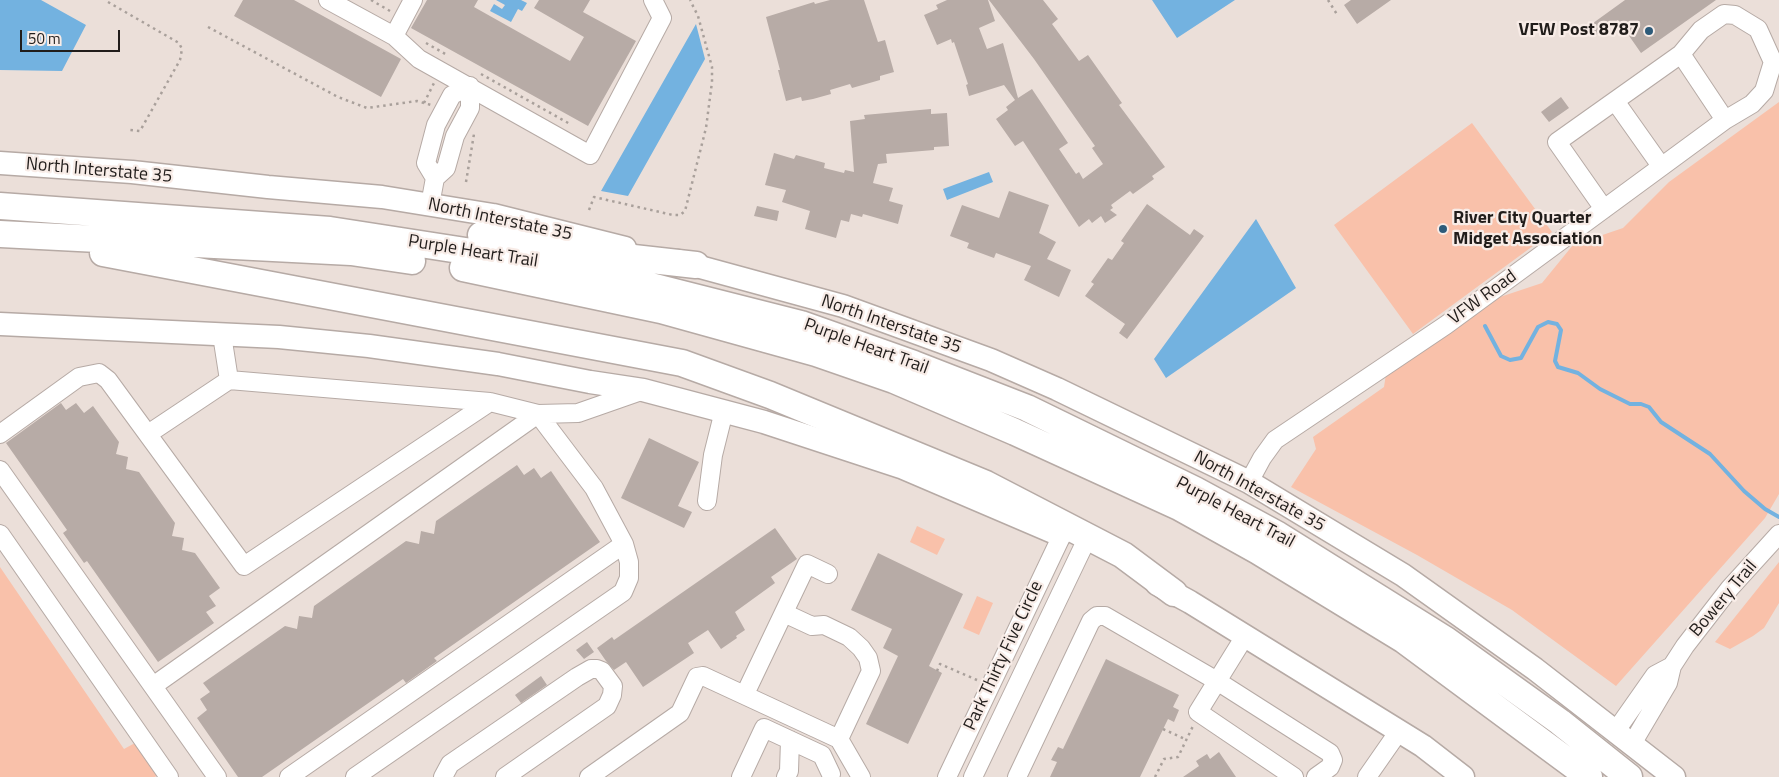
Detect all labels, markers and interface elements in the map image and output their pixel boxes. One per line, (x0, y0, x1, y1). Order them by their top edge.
scale bar (22, 20, 122, 52)
place label: VFW Post 8787 (1518, 20, 1639, 42)
marker: VFW Post 8787 (1643, 25, 1655, 37)
text: 50 m (28, 27, 61, 50)
street label: North Interstate 35 (25, 154, 173, 188)
street label: North Interstate 35 (426, 194, 574, 246)
place label: River City Quarter Midget Association (1453, 208, 1602, 250)
marker: River City Quarter Midget Association (1437, 223, 1449, 235)
street label: Purple Heart Trail (407, 231, 539, 273)
street label: VFW Road (1445, 266, 1521, 330)
street label: North Interstate 35 (818, 291, 964, 359)
street label: Purple Heart Trail (801, 314, 931, 380)
street label: North Interstate 35 (1190, 447, 1328, 537)
street label: Purple Heart Trail (1172, 473, 1298, 553)
street label: Bowery Trail (1686, 556, 1762, 642)
street label: Park Thirty Five Circle (960, 578, 1048, 734)

